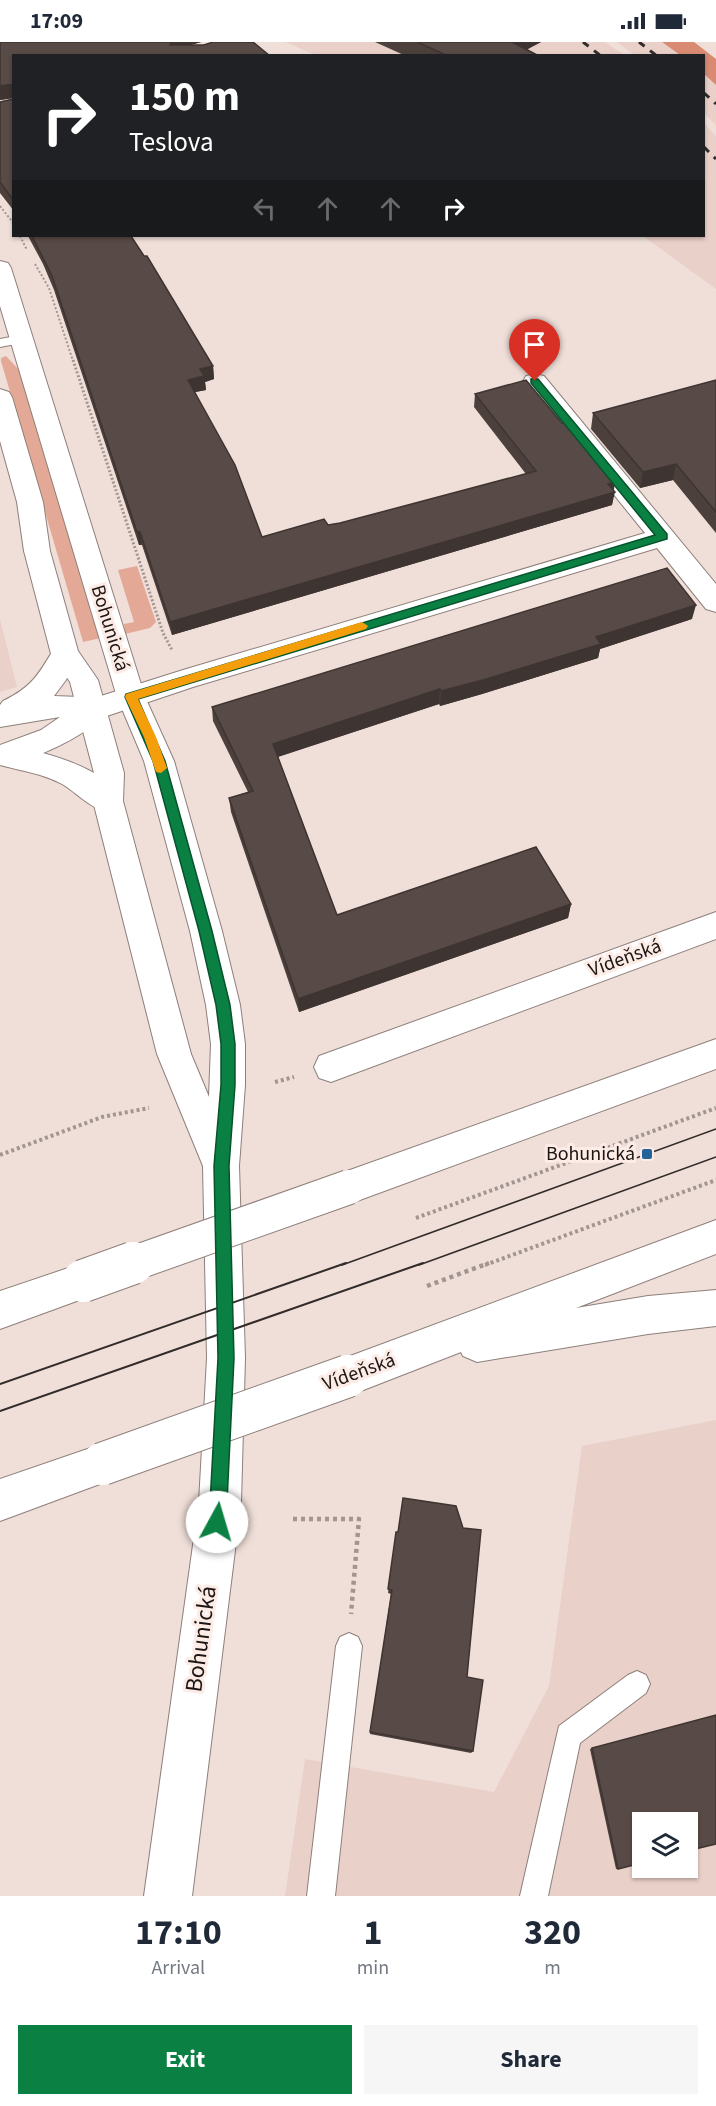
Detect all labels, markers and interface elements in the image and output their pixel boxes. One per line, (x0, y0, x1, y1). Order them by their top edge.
text: 17:09 (30, 5, 83, 37)
text: 150 m (129, 67, 240, 127)
icon: right (30, 78, 108, 156)
text: Teslova (129, 123, 214, 162)
icon: left (248, 192, 281, 225)
icon: ahead (311, 192, 344, 225)
icon: ahead (374, 192, 407, 225)
icon: right (437, 192, 470, 225)
pin (509, 319, 560, 381)
icon: arrive (518, 328, 551, 361)
street label: Bohunická (84, 581, 136, 675)
street label: Vídeňská (585, 932, 665, 984)
place label: Bohunická (546, 1140, 635, 1168)
marker: Bohunická (640, 1147, 654, 1161)
street label: Vídeňská (319, 1346, 399, 1398)
position arrow (185, 1490, 249, 1554)
street label: Bohunická (176, 1584, 226, 1694)
map controls (632, 1812, 698, 1878)
button: layers (632, 1812, 698, 1878)
text: 17:10 (135, 1907, 222, 1958)
text: 1 (363, 1907, 382, 1958)
text: 320 (524, 1907, 581, 1958)
text: Arrival (151, 1954, 205, 1982)
text: min (357, 1954, 389, 1982)
text: m (544, 1954, 561, 1982)
button: Exit (18, 2025, 352, 2094)
button: Share (364, 2025, 698, 2094)

